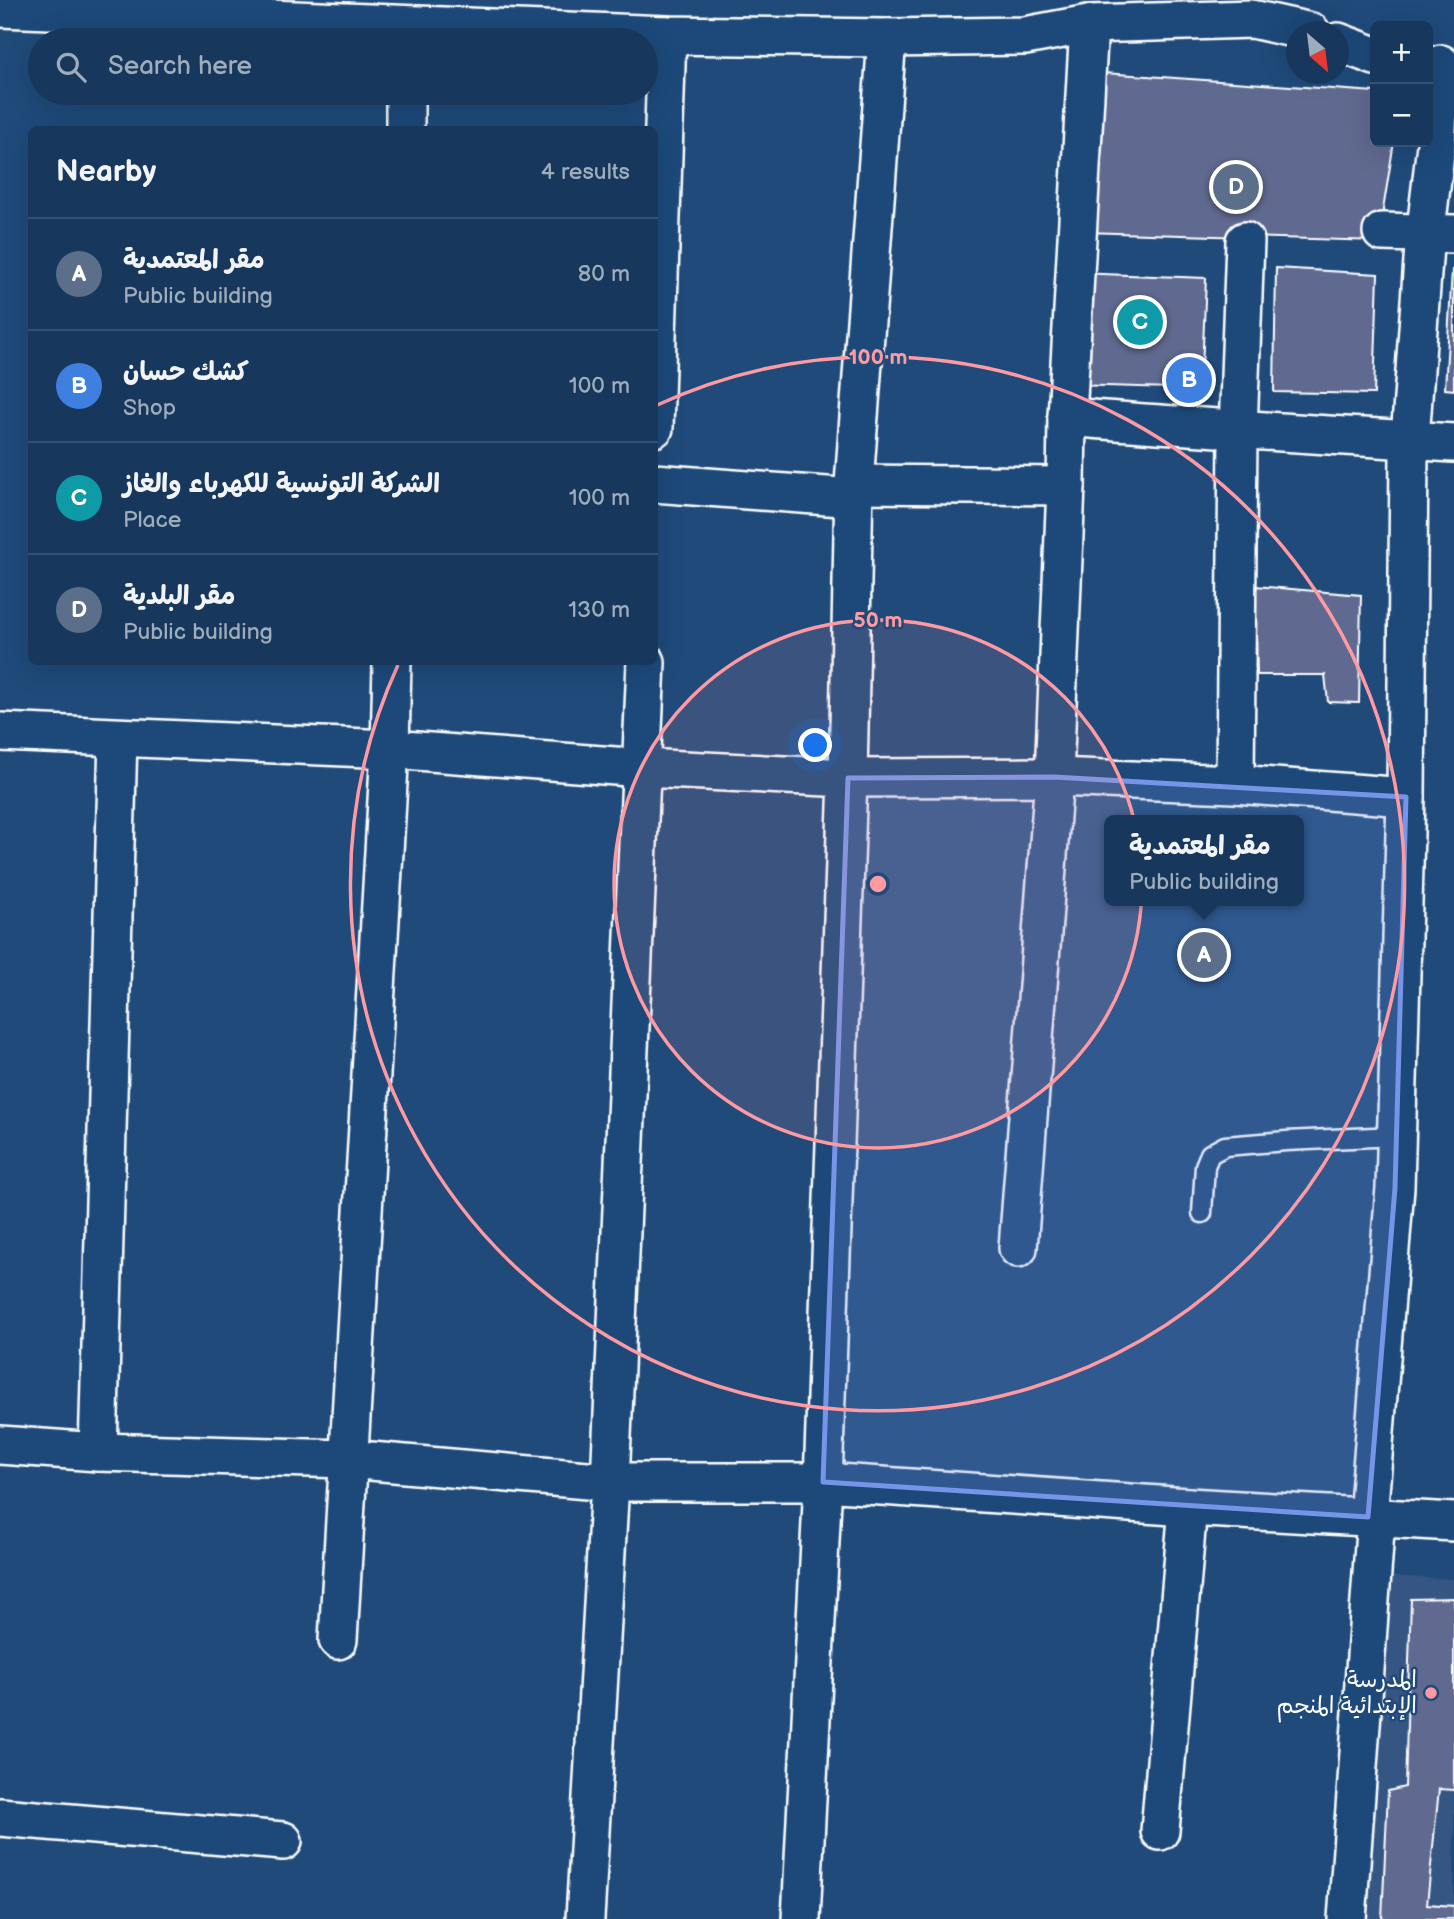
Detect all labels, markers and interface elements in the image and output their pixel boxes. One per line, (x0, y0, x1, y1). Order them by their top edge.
north arrow (1286, 21, 1349, 84)
map controls (1370, 21, 1433, 147)
button: + (1370, 21, 1433, 84)
search box (28, 28, 658, 105)
icon: search (52, 48, 90, 86)
text: Search here (108, 51, 252, 82)
button: − (1370, 84, 1433, 147)
text: Nearby (56, 154, 156, 190)
text: 4 results (541, 158, 630, 186)
pin: D (1213, 161, 1259, 213)
text: مقر المعتمدية (123, 245, 265, 276)
text: A (72, 260, 86, 288)
text: 80 m (578, 260, 630, 288)
text: Public building (123, 282, 273, 310)
pin: C (1117, 296, 1163, 348)
text: 100 m (849, 345, 907, 370)
pin: B (1166, 354, 1212, 406)
text: كشك حسان (123, 357, 249, 388)
text: B (71, 372, 87, 400)
text: 100 m (569, 372, 630, 400)
text: Shop (123, 394, 176, 422)
text: الشركة التونسية للكهرباء والغاز (123, 469, 440, 500)
text: C (71, 484, 87, 512)
text: 100 m (569, 484, 630, 512)
text: Place (123, 506, 181, 534)
text: مقر البلدية (123, 581, 235, 612)
text: D (71, 596, 87, 624)
text: 130 m (568, 596, 630, 624)
text: 50 m (854, 608, 902, 633)
text: Public building (123, 618, 273, 646)
your location (798, 728, 832, 762)
popup (1104, 815, 1304, 906)
text: مقر المعتمدية (1129, 831, 1271, 862)
text: Public building (1129, 868, 1279, 896)
centre of rings (866, 872, 890, 896)
pin: A (1181, 929, 1227, 981)
place label: المدرسة الإبتدائية المنجم (1277, 1666, 1417, 1723)
marker: المدرسة الإبتدائية المنجم (1423, 1685, 1439, 1701)

